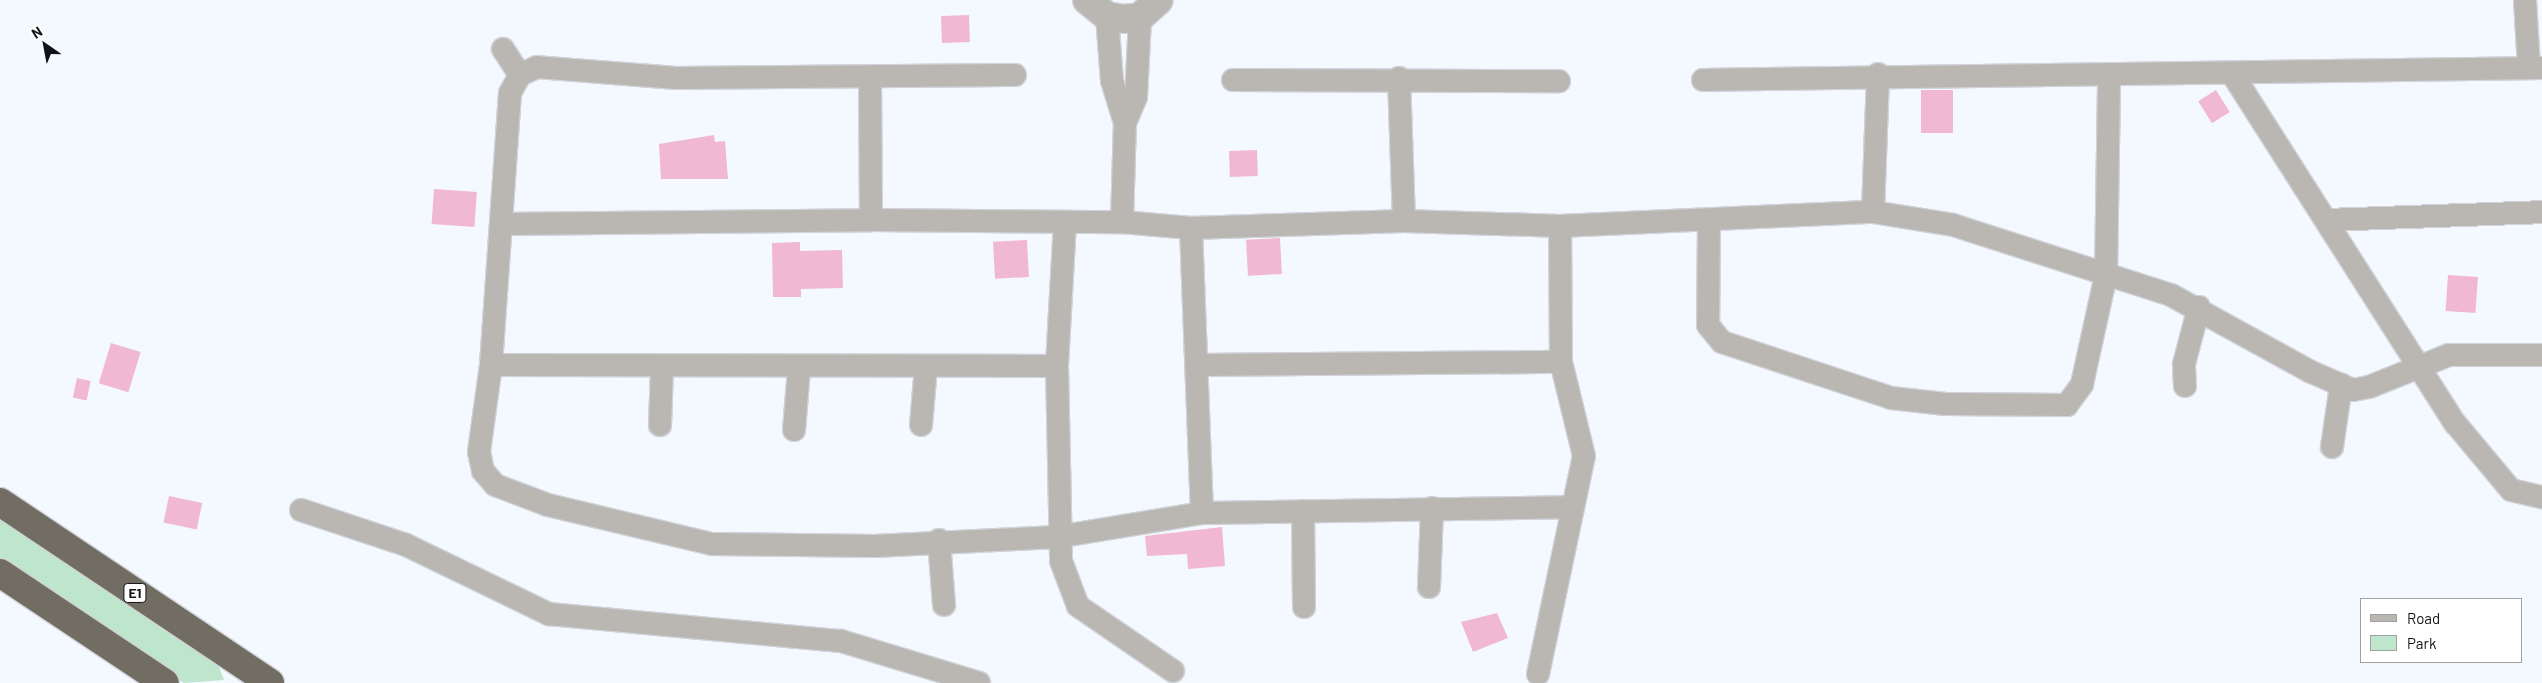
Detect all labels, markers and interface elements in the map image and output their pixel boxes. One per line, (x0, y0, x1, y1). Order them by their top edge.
north arrow (20, 20, 70, 70)
text: N (28, 22, 45, 42)
road number: E1 (122, 582, 148, 604)
legend (2360, 598, 2522, 663)
text: Road (2407, 609, 2440, 627)
text: Park (2407, 634, 2436, 652)

